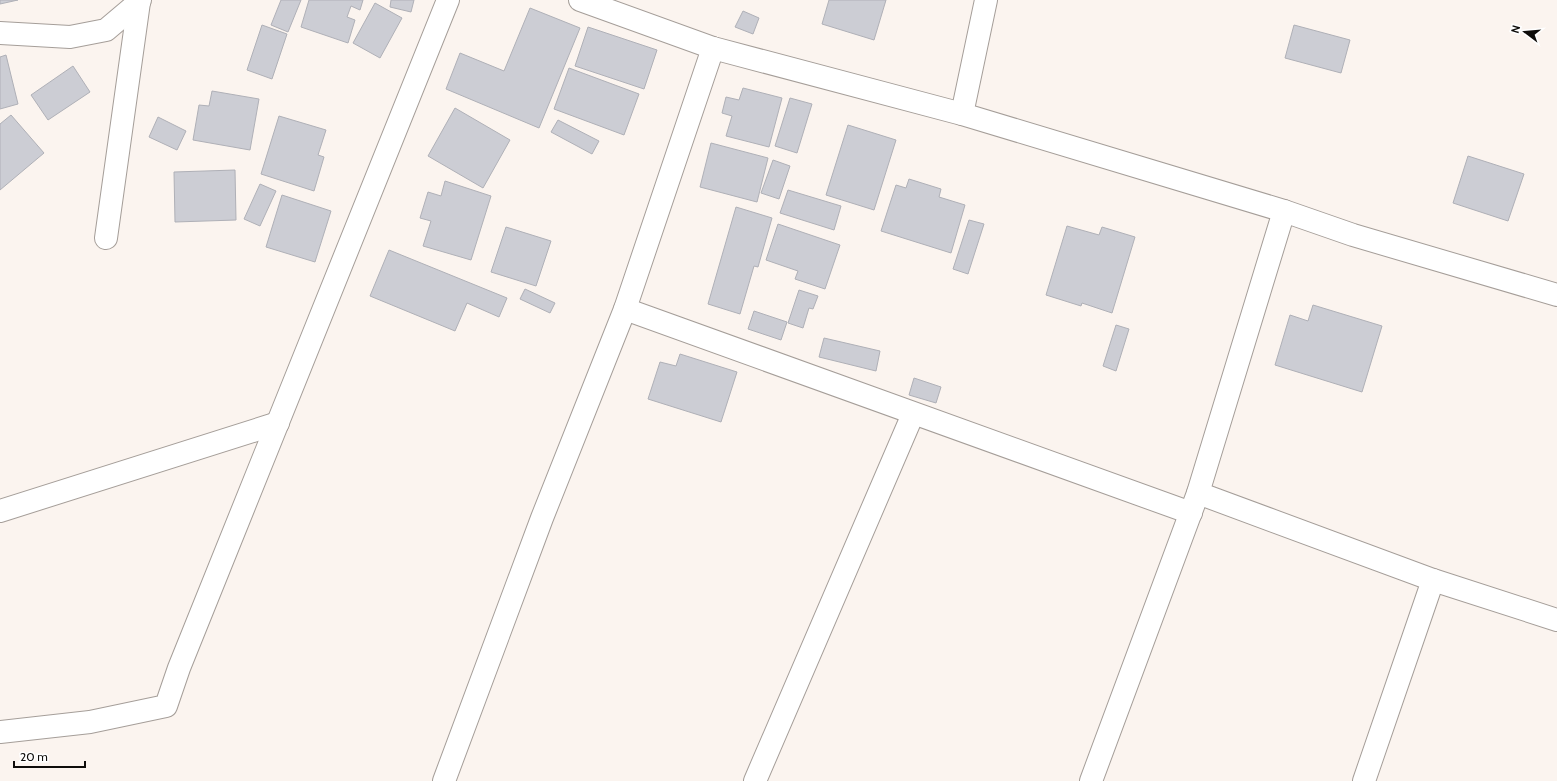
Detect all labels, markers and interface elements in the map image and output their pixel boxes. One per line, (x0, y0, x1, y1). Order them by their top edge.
north arrow (1505, 12, 1545, 52)
text: N (1508, 24, 1523, 35)
scale bar (14, 743, 85, 769)
text: 20 m (20, 749, 48, 764)

